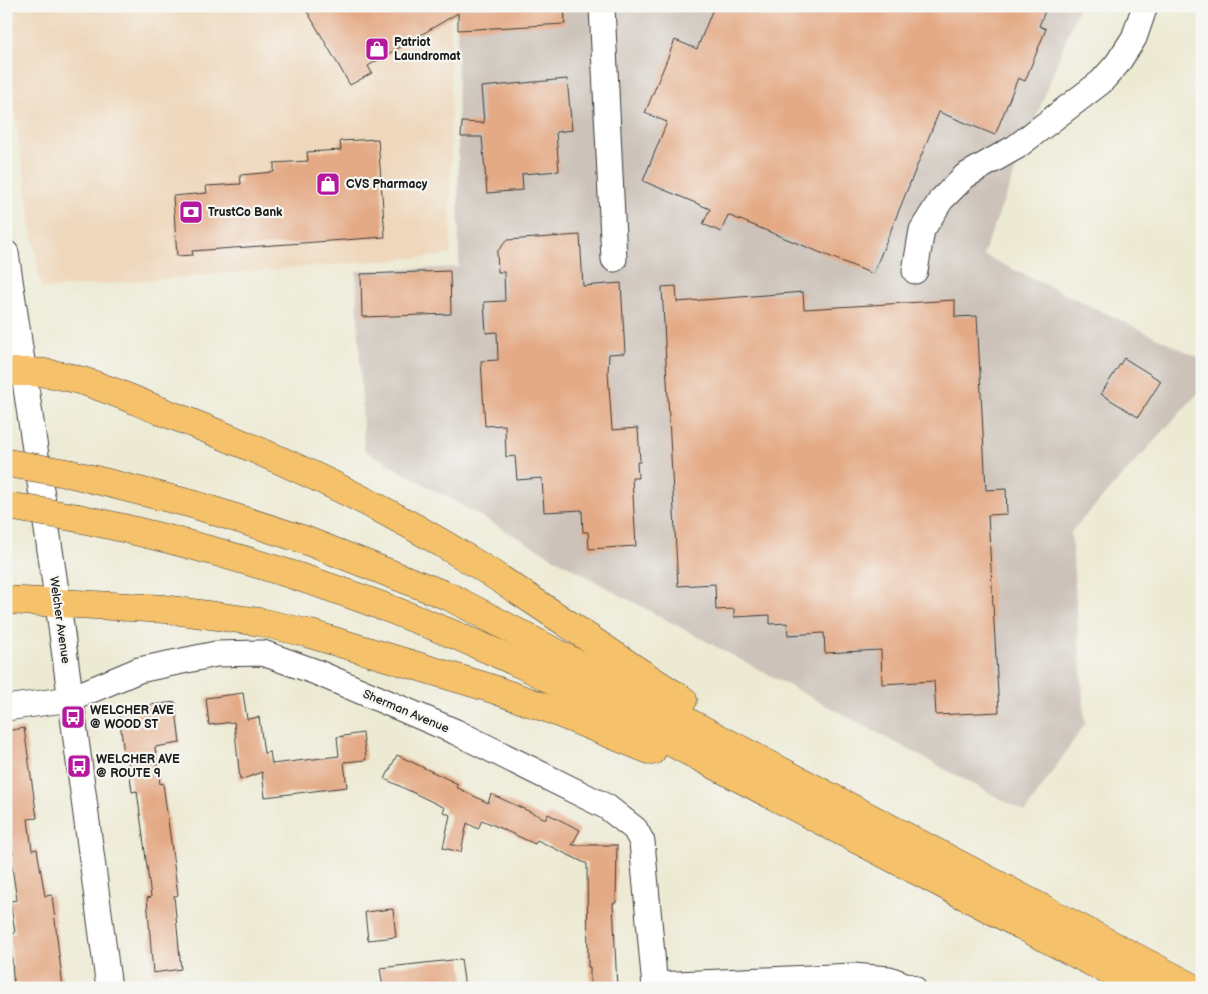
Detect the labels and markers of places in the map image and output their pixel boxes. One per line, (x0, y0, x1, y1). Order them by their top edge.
place label: Patriot Laundromat (394, 35, 461, 64)
shop icon: Patriot Laundromat (364, 36, 390, 62)
shop icon: CVS Pharmacy (315, 171, 341, 197)
place label: CVS Pharmacy (346, 177, 428, 192)
bank icon: TrustCo Bank (178, 199, 204, 225)
place label: TrustCo Bank (208, 205, 283, 220)
place label: WELCHER AVE @ WOOD ST (90, 703, 174, 732)
bus stop icon: WELCHER AVE @ WOOD ST (60, 704, 86, 730)
place label: WELCHER AVE @ ROUTE 9 (96, 752, 180, 781)
bus stop icon: WELCHER AVE @ ROUTE 9 (66, 753, 92, 779)

